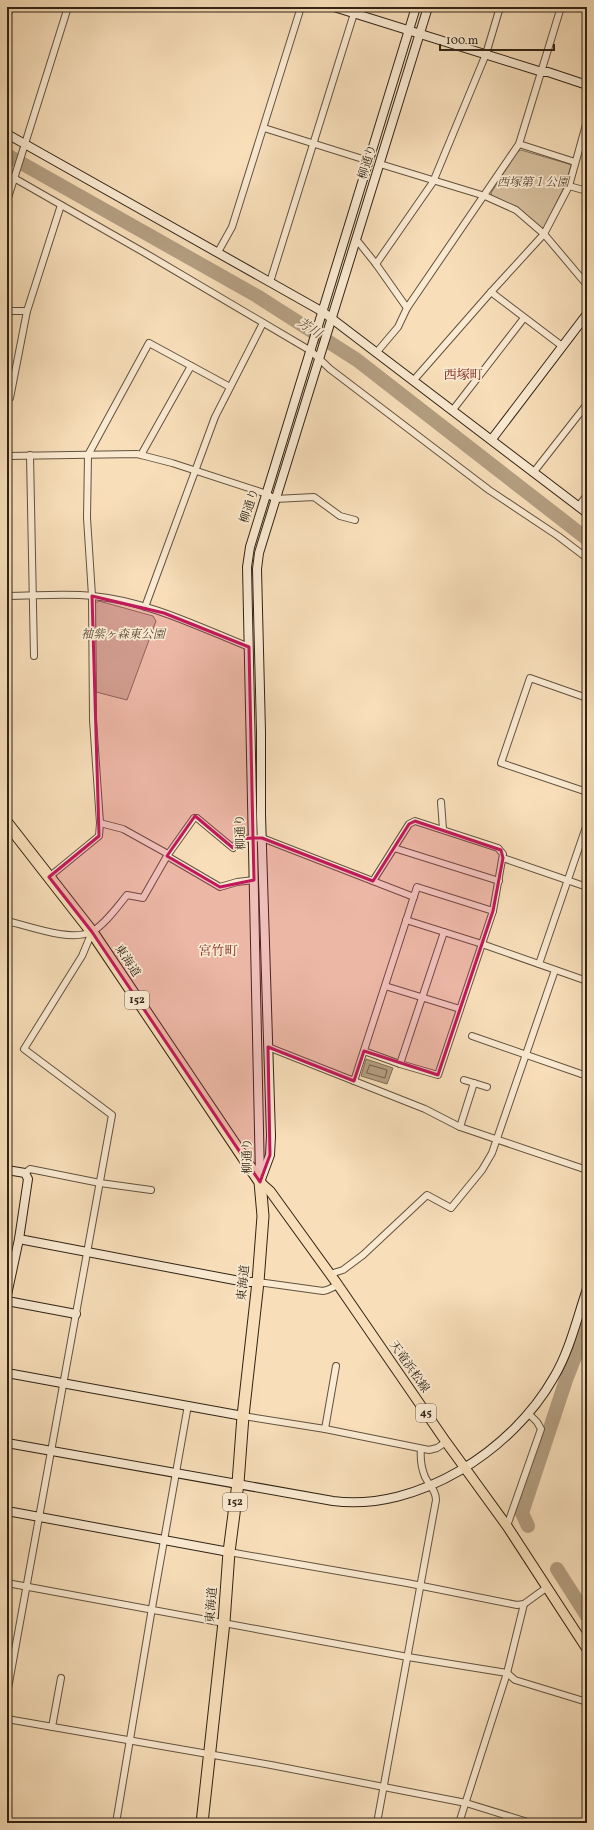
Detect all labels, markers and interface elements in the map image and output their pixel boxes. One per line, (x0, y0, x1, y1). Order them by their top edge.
scale bar (440, 26, 554, 52)
text: 100 m (446, 33, 479, 49)
street label: 柳通り (355, 142, 381, 182)
park label: 西塚第１公園 (497, 175, 571, 191)
water label: 芳川 (293, 314, 326, 345)
district label: 西塚町 (443, 367, 483, 385)
street label: 柳通り (237, 486, 263, 526)
park label: 袖紫ヶ森東公園 (81, 627, 167, 643)
street label: 柳通り (232, 814, 250, 850)
street label: 東海道 (110, 942, 144, 980)
district label: 宮竹町 (198, 943, 238, 961)
road number: 152 (125, 991, 149, 1009)
street label: 柳通り (240, 1138, 256, 1174)
street label: 東海道 (234, 1264, 254, 1302)
street label: 天竜浜松線 (385, 1338, 433, 1396)
road number: 45 (416, 1404, 436, 1422)
road number: 152 (223, 1493, 247, 1511)
street label: 東海道 (203, 1586, 221, 1624)

